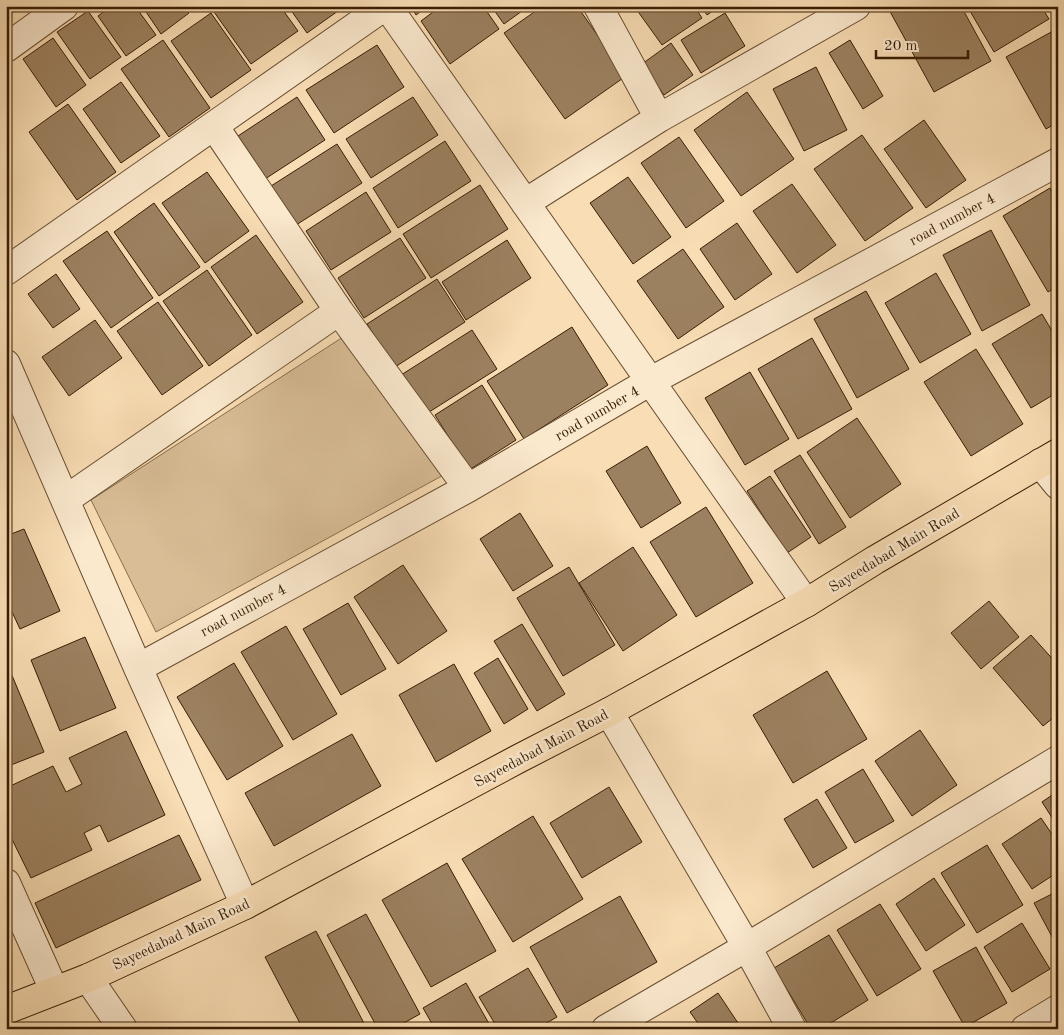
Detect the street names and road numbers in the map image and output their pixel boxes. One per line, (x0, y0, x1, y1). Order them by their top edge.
street label: road number 4 (907, 191, 998, 249)
street label: road number 4 (553, 384, 643, 444)
street label: Sayeedabad Main Road (827, 506, 963, 596)
street label: road number 4 (198, 582, 289, 640)
street label: Sayeedabad Main Road (472, 708, 611, 791)
street label: Sayeedabad Main Road (111, 897, 253, 974)

